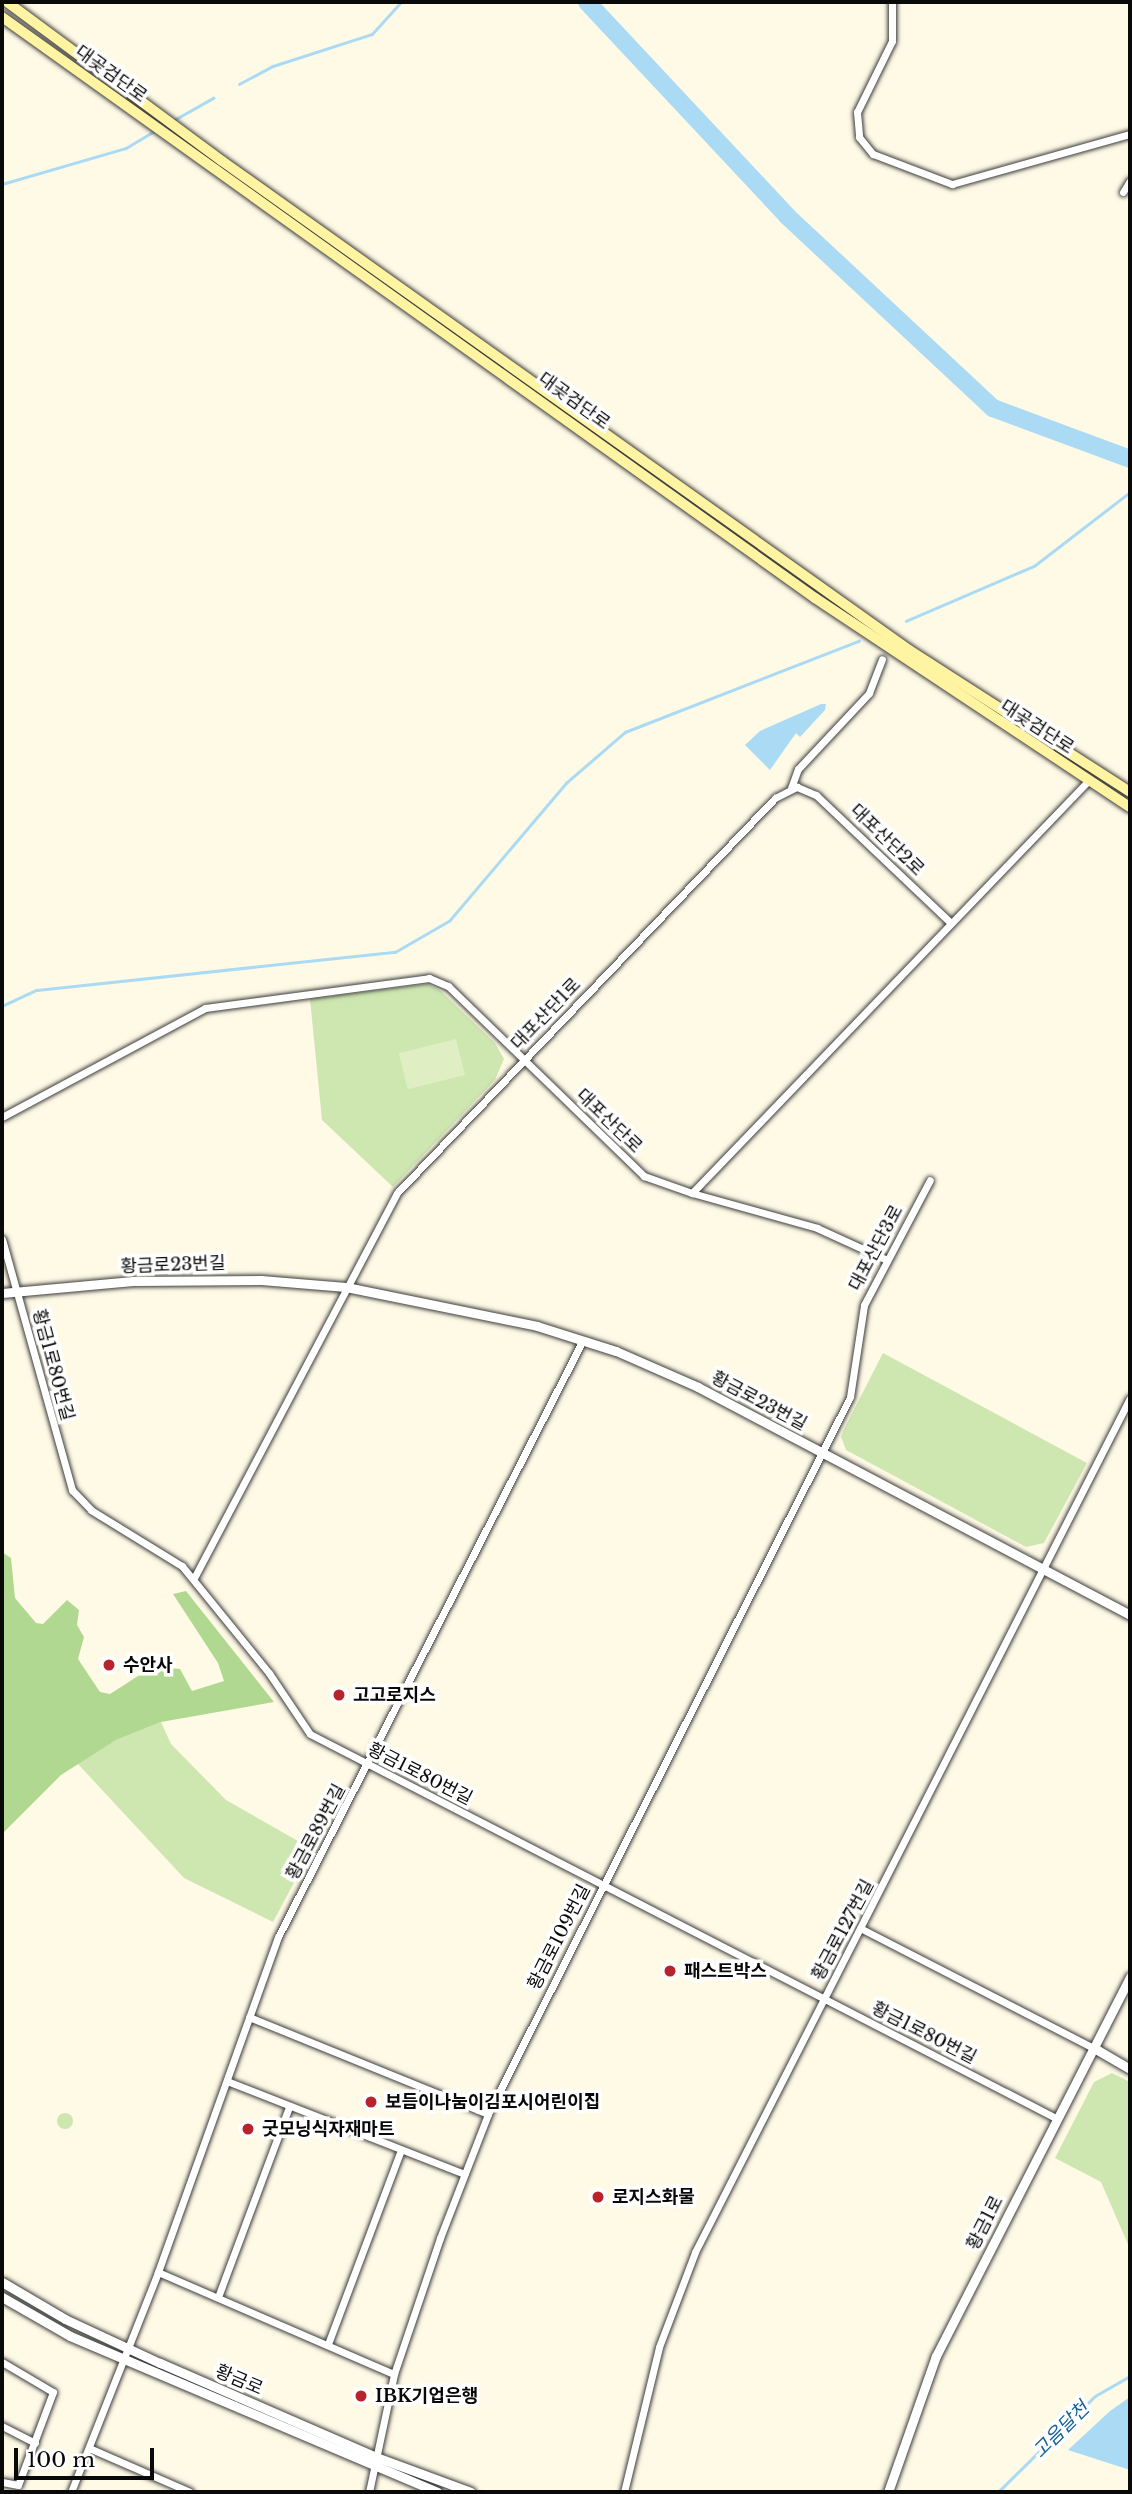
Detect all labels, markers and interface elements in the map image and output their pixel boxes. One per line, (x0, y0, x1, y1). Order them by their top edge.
street label: 대곶검단로 (71, 41, 151, 107)
street label: 대곶검단로 (534, 368, 614, 434)
street label: 대곶검단로 (996, 695, 1078, 759)
street label: 대포산단2로 (846, 800, 928, 880)
street label: 대포산단1로 (507, 974, 585, 1054)
street label: 대포산단로 (572, 1084, 646, 1158)
street label: 대포산단3로 (844, 1201, 908, 1295)
street label: 황금로23번길 (120, 1252, 226, 1278)
street label: 황금1로80번길 (28, 1307, 78, 1423)
street label: 황금로23번길 (708, 1367, 810, 1435)
place label: 수안사 (123, 1654, 173, 1676)
marker: 수안사 (101, 1657, 117, 1673)
place label: 고고로지스 (353, 1684, 436, 1706)
marker: 고고로지스 (331, 1687, 347, 1703)
street label: 황금1로80번길 (364, 1738, 476, 1810)
street label: 황금로89번길 (282, 1780, 350, 1884)
street label: 황금로127번길 (807, 1876, 879, 1984)
street label: 황금로109번길 (523, 1881, 595, 1993)
place label: 패스트박스 (684, 1960, 767, 1982)
marker: 패스트박스 (662, 1963, 678, 1979)
street label: 황금1로80번길 (868, 1997, 980, 2069)
place label: 보듬이나눔이김포시어린이집 (385, 2091, 600, 2113)
marker: 보듬이나눔이김포시어린이집 (363, 2094, 379, 2110)
place label: 굿모닝식자재마트 (262, 2118, 394, 2140)
marker: 굿모닝식자재마트 (240, 2121, 256, 2137)
place label: 로지스화물 (612, 2186, 695, 2208)
marker: 로지스화물 (590, 2189, 606, 2205)
street label: 황금1로 (962, 2192, 1008, 2254)
street label: 황금로 (212, 2360, 266, 2400)
place label: IBK기업은행 (375, 2385, 478, 2407)
marker: IBK기업은행 (353, 2388, 369, 2404)
water label: 고음달천 (1028, 2397, 1094, 2463)
scale bar (18, 2434, 158, 2478)
text: 100 m (27, 2447, 95, 2473)

